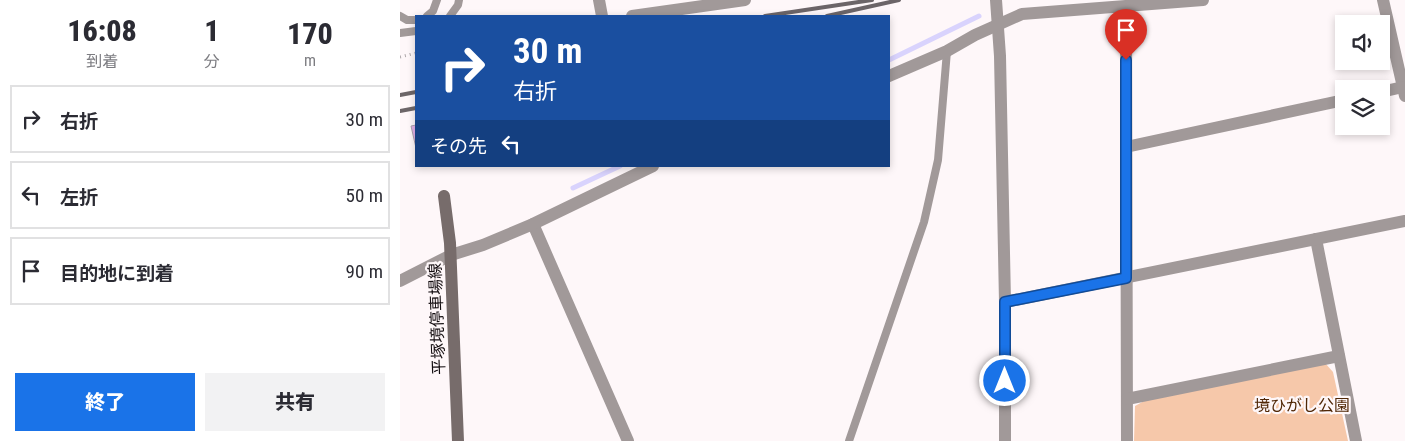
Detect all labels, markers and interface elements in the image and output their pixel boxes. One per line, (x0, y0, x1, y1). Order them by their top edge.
pin (1105, 9, 1147, 60)
text: 16:08 (67, 13, 137, 48)
text: 1 (204, 13, 219, 48)
map controls (1335, 15, 1390, 135)
button: sound (1335, 15, 1390, 70)
text: 170 (287, 16, 333, 51)
icon: arrive (1112, 16, 1140, 44)
text: 30 m (513, 31, 582, 72)
icon: right (430, 35, 495, 100)
text: m (304, 51, 316, 70)
text: 到着 (86, 52, 118, 71)
text: 分 (204, 52, 220, 71)
text: 右折 (513, 79, 557, 104)
button: layers (1335, 80, 1390, 135)
icon: right (17, 105, 45, 133)
text: 30 m (346, 108, 383, 131)
text: 右折 (60, 110, 98, 133)
icon: left (497, 130, 525, 158)
text: その先 (430, 135, 487, 158)
icon: left (17, 181, 45, 209)
text: 50 m (346, 184, 383, 207)
text: 左折 (60, 186, 98, 209)
icon: arrive (17, 257, 45, 285)
text: 90 m (346, 260, 383, 283)
text: 目的地に到着 (60, 262, 174, 285)
street label: 平塚境停車場線 (426, 263, 448, 375)
position arrow (978, 354, 1030, 406)
button: 終了 (15, 373, 195, 431)
button: 共有 (205, 373, 385, 431)
park label: 境ひがし公園 (1254, 396, 1350, 415)

